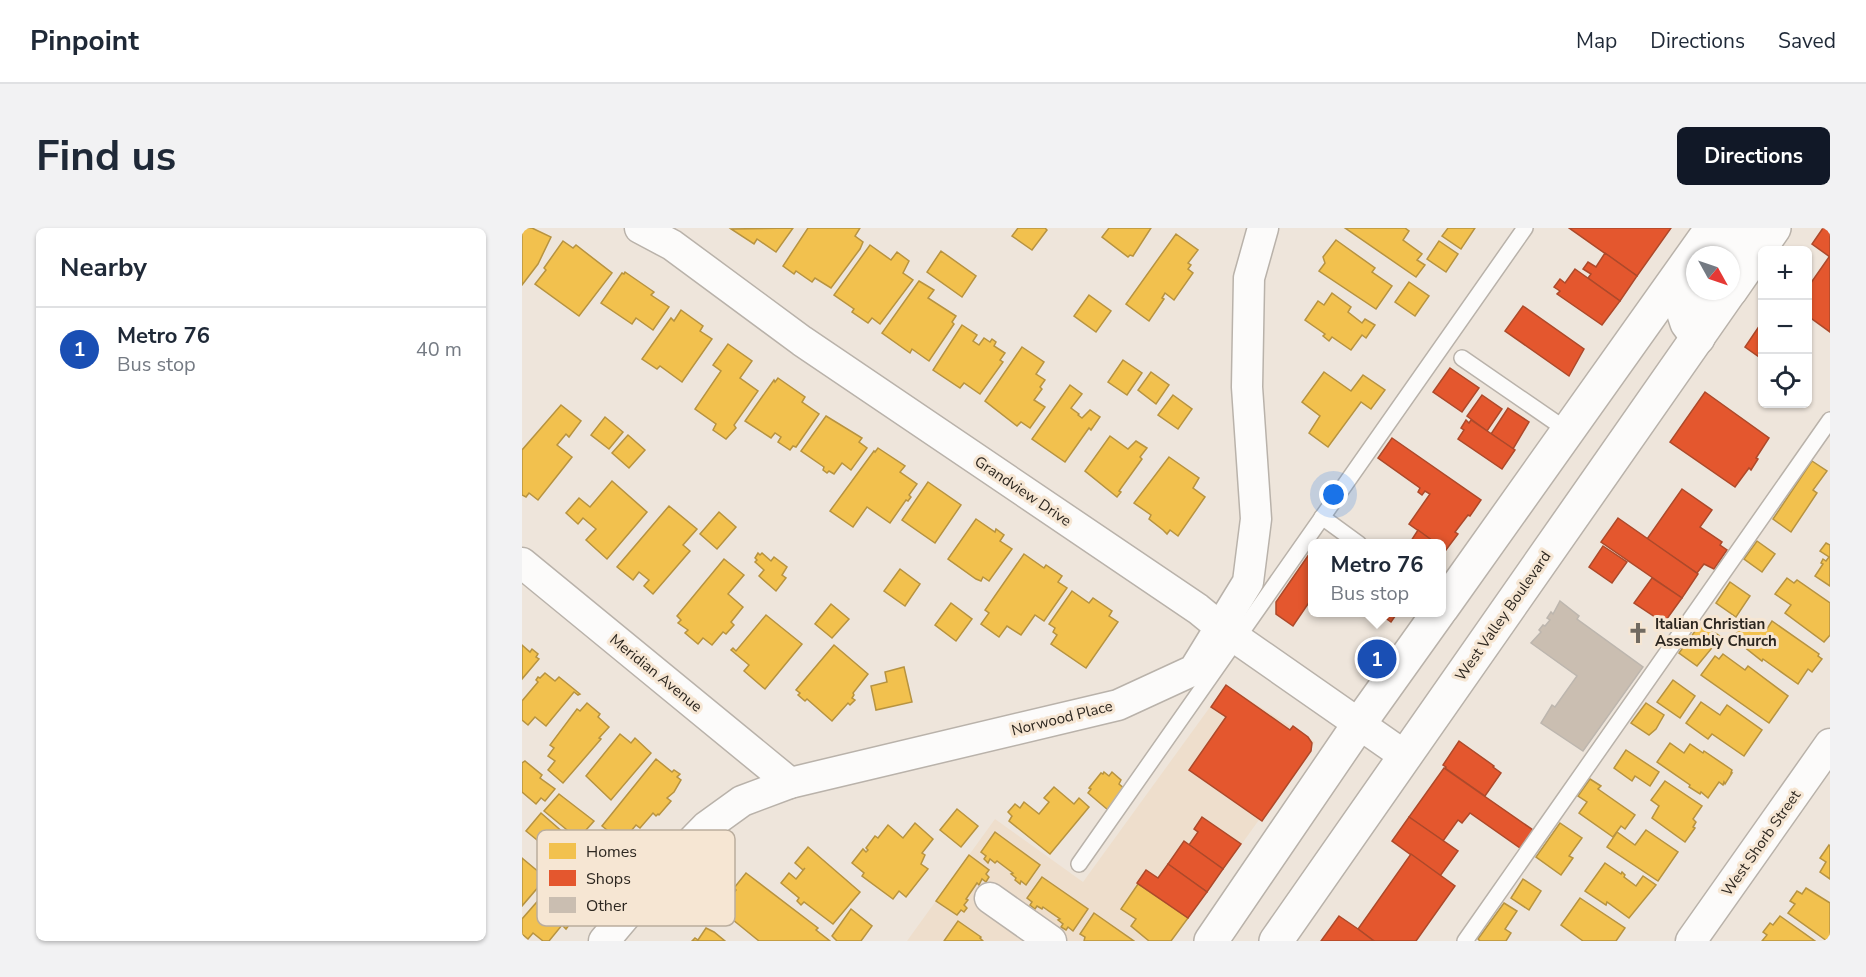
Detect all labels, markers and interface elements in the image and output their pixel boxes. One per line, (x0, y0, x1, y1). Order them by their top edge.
text: Pinpoint (30, 22, 139, 60)
text: Map (1576, 27, 1617, 55)
text: Directions (1650, 27, 1745, 55)
text: Saved (1778, 27, 1836, 55)
button: Directions (1677, 127, 1830, 185)
text: Find us (36, 128, 176, 185)
north arrow (1686, 246, 1740, 300)
map controls (1758, 246, 1812, 408)
button: + (1758, 246, 1812, 300)
text: Nearby (60, 250, 147, 285)
button: − (1758, 300, 1812, 354)
text: Metro 76 (117, 321, 210, 351)
text: 1 (74, 336, 86, 363)
text: 40 m (416, 336, 462, 363)
text: Bus stop (117, 351, 196, 378)
button: locate (1758, 354, 1812, 408)
street label: Grandview Drive (971, 451, 1075, 531)
your location (1319, 480, 1348, 509)
popup (1308, 539, 1446, 617)
street label: West Valley Boulevard (1451, 547, 1555, 685)
text: Metro 76 (1331, 550, 1423, 580)
text: Bus stop (1331, 580, 1409, 607)
place label: Italian Christian Assembly Church (1655, 614, 1777, 651)
church icon: Italian Christian Assembly Church (1626, 621, 1650, 645)
street label: Meridian Avenue (606, 630, 706, 716)
pin: 1 (1358, 636, 1396, 682)
street label: Norwood Place (1009, 696, 1115, 740)
street label: West Shorb Street (1717, 786, 1805, 900)
legend (537, 830, 735, 926)
text: Homes (586, 841, 637, 863)
text: Shops (586, 868, 631, 890)
text: Other (586, 895, 627, 917)

